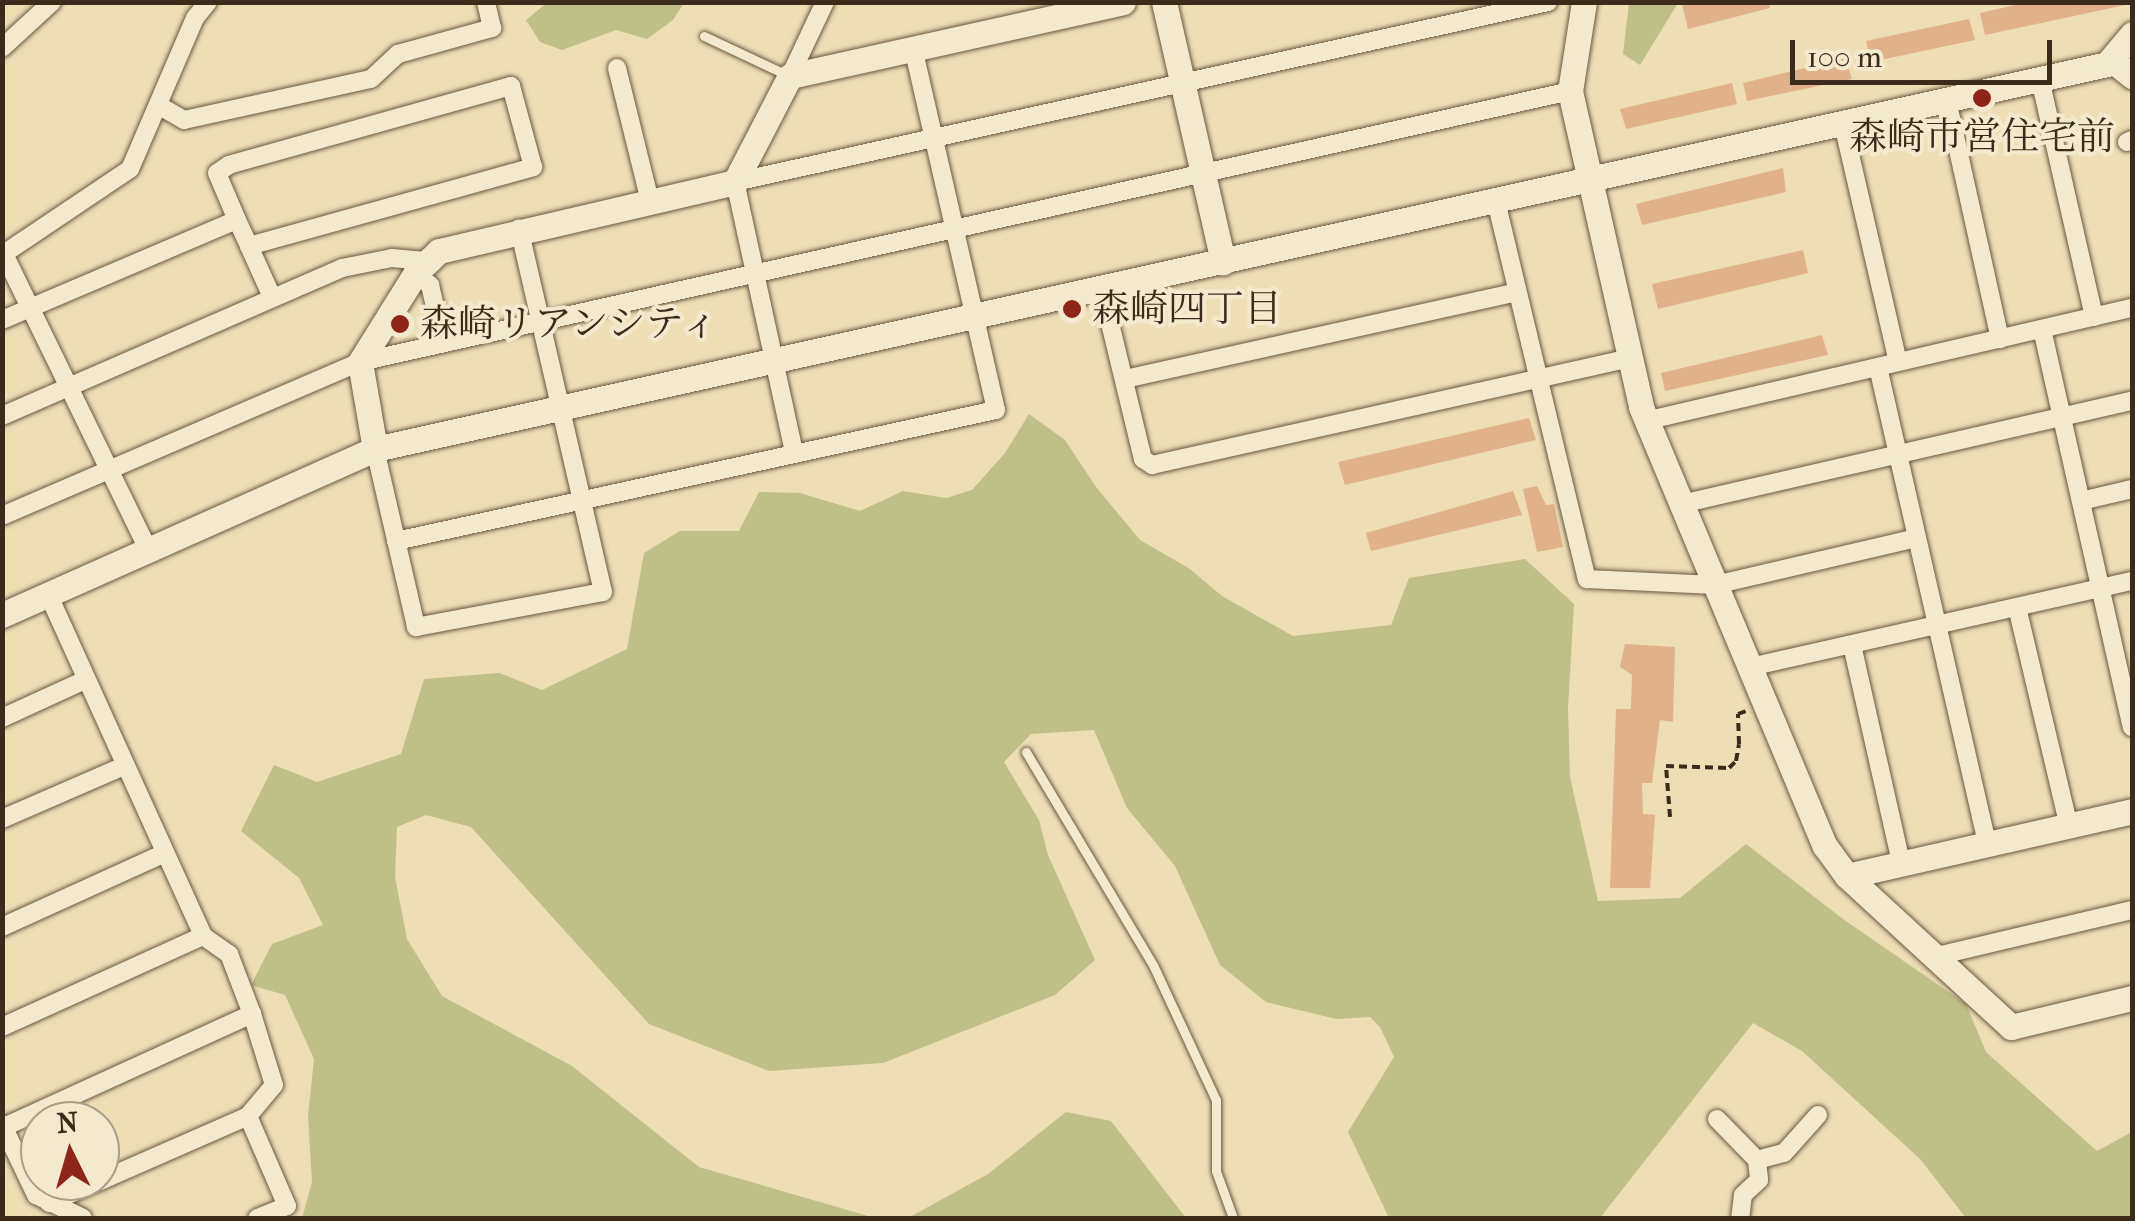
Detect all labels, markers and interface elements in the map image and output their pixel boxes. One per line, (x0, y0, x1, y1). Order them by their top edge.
scale bar (1795, 20, 2058, 82)
text: 100 m (1807, 40, 1882, 75)
marker: 森崎市営住宅前 (1971, 87, 1993, 109)
place label: 森崎市営住宅前 (1849, 114, 2115, 160)
place label: 森崎四丁目 (1092, 286, 1282, 332)
marker: 森崎四丁目 (1061, 298, 1083, 320)
place label: 森崎リアンシティ (420, 301, 724, 347)
marker: 森崎リアンシティ (389, 313, 411, 335)
north arrow (20, 1101, 120, 1201)
text: N (55, 1105, 80, 1140)

